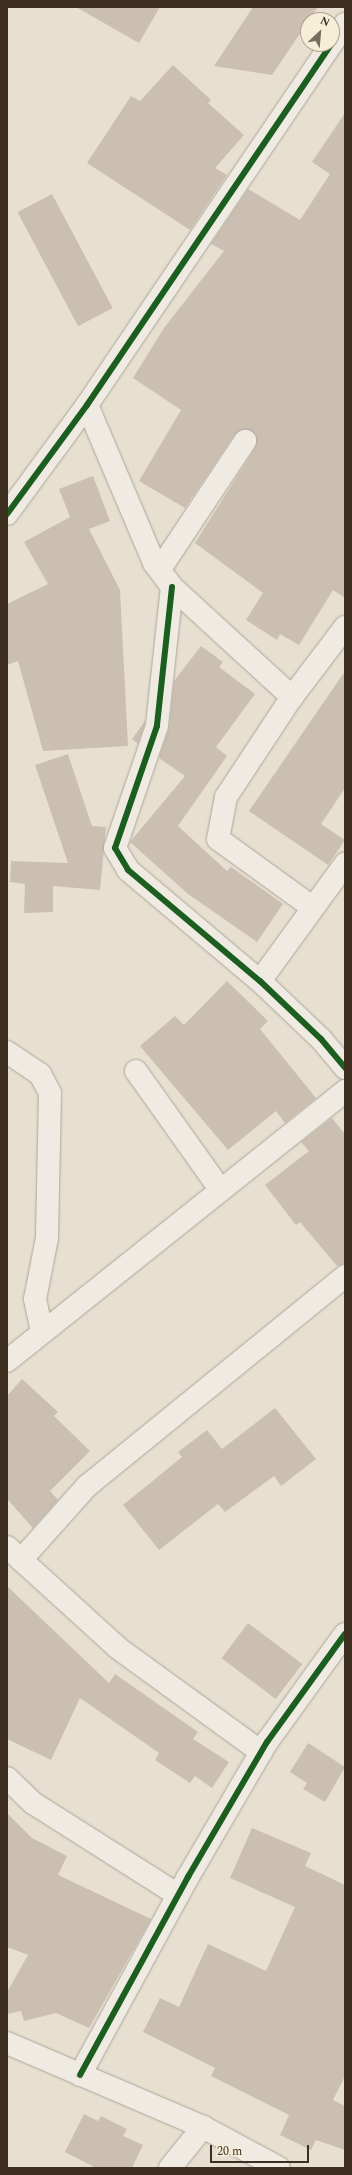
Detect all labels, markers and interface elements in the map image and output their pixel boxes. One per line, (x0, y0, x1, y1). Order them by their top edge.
north arrow (300, 12, 340, 52)
text: N (317, 12, 333, 31)
scale bar (212, 2137, 311, 2163)
text: 20 m (217, 2142, 242, 2161)

